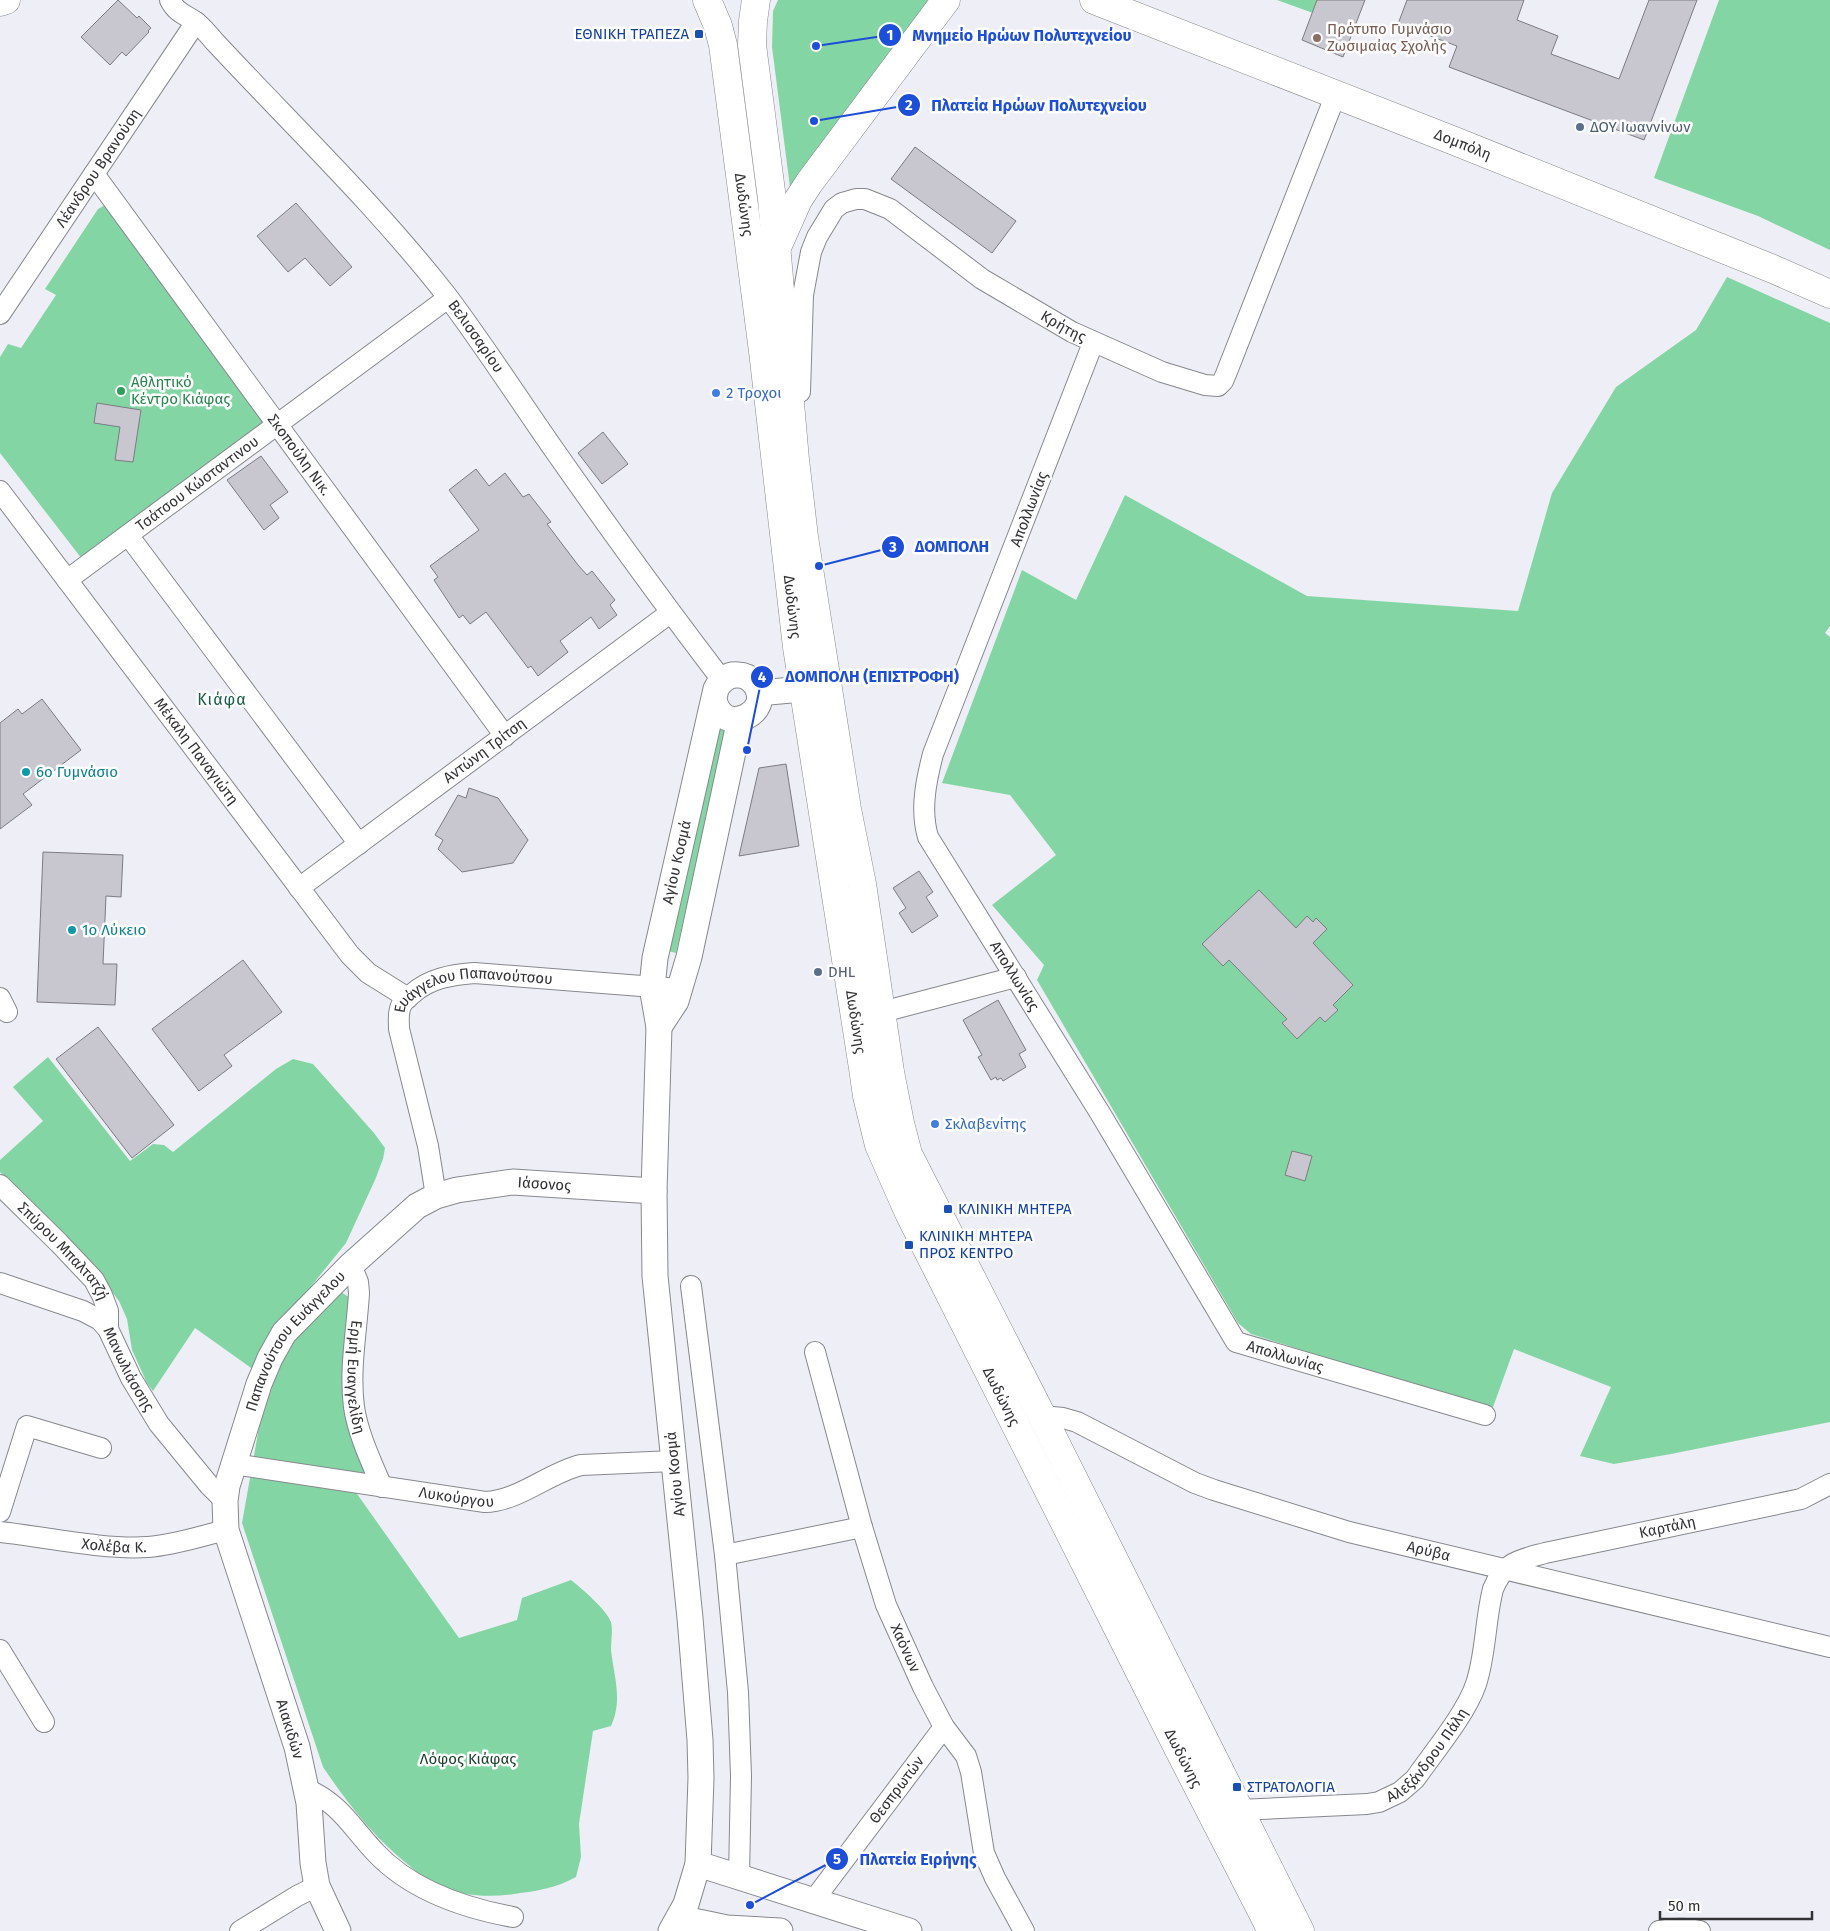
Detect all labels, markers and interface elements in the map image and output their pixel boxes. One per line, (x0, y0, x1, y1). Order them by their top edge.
callout: Μνημείο Ηρώων Πολυτεχνείου (877, 19, 1142, 50)
place label: Πρότυπο Γυμνάσιο Ζωσιμαίας Σχολής (1327, 20, 1452, 55)
place label: ΕΘΝΙΚΗ ΤΡΑΠΕΖΑ (575, 25, 689, 43)
text: 1 (887, 26, 893, 44)
text: Μνημείο Ηρώων Πολυτεχνείου (912, 26, 1132, 45)
marker: ΕΘΝΙΚΗ ΤΡΑΠΕΖΑ (693, 28, 705, 40)
marker: Πρότυπο Γυμνάσιο Ζωσιμαίας Σχολής (1311, 32, 1323, 44)
callout: Πλατεία Ηρώων Πολυτεχνείου (897, 90, 1157, 121)
text: 2 (905, 96, 913, 114)
text: Πλατεία Ηρώων Πολυτεχνείου (931, 96, 1147, 115)
street label: Λέανδρου Βρανούση (52, 105, 144, 231)
place label: ΔΟΥ Ιωαννίνων (1590, 118, 1691, 136)
marker: ΔΟΥ Ιωαννίνων (1574, 121, 1586, 133)
street label: Δομπόλη (1432, 125, 1494, 164)
street label: Δωδώνης (731, 172, 757, 238)
street label: Βελισσαρίου (444, 297, 508, 376)
street label: Κρήτης (1037, 307, 1089, 346)
place label: Αθλητικό Κέντρο Κιάφας (131, 373, 230, 408)
place label: 2 Τροχοι (726, 384, 782, 402)
marker: Αθλητικό Κέντρο Κιάφας (115, 385, 127, 397)
marker: 2 Τροχοι (710, 387, 722, 399)
street label: Σκοπούλη Νικ. (264, 411, 335, 499)
street label: Τσάτσου Κώσταντινου (132, 432, 262, 535)
street label: Απολλωνίας (1006, 469, 1052, 549)
callout: ΔΟΜΠΟΛΗ (880, 531, 1000, 562)
text: ΔΟΜΠΟΛΗ (914, 537, 989, 556)
text: 3 (888, 538, 897, 556)
street label: Δωδώνης (780, 574, 805, 640)
callout: ΔΟΜΠΟΛΗ (ΕΠΙΣΤΡΟΦΗ) (750, 661, 969, 692)
text: ΔΟΜΠΟΛΗ (ΕΠΙΣΤΡΟΦΗ) (784, 667, 959, 686)
text: 4 (758, 668, 767, 686)
district label: Κιάφα (197, 690, 247, 709)
street label: Μέκαλη Παναγιώτη (150, 694, 242, 808)
street label: Αντώνη Τρίτση (440, 714, 529, 787)
place label: 6ο Γυμνάσιο (36, 763, 118, 781)
marker: 6ο Γυμνάσιο (20, 766, 32, 778)
street label: Αγίου Κοσμά (659, 818, 695, 906)
place label: 1ο Λύκειο (82, 921, 146, 939)
marker: 1ο Λύκειο (66, 924, 78, 936)
street label: Απολλωνίας (986, 938, 1043, 1014)
place label: DHL (828, 963, 856, 981)
street label: Ευάγγελου Παπανούτσου (390, 964, 553, 1014)
marker: DHL (812, 966, 824, 978)
street label: Δωδώνης (842, 989, 870, 1055)
place label: Σκλαβενίτης (945, 1115, 1026, 1133)
marker: Σκλαβενίτης (929, 1118, 941, 1130)
street label: Ιάσονος (517, 1173, 572, 1195)
street label: Σπύρου Μπαλτατζή (14, 1198, 112, 1303)
place label: ΚΛΙΝΙΚΗ ΜΗΤΕΡΑ (958, 1200, 1072, 1218)
marker: ΚΛΙΝΙΚΗ ΜΗΤΕΡΑ (942, 1203, 954, 1215)
place label: ΚΛΙΝΙΚΗ ΜΗΤΕΡΑ ΠΡΟΣ ΚΕΝΤΡΟ (919, 1227, 1033, 1262)
marker: ΚΛΙΝΙΚΗ ΜΗΤΕΡΑ ΠΡΟΣ ΚΕΝΤΡΟ (903, 1239, 915, 1251)
street label: Παπανούτσου Ευάγγελου (242, 1267, 349, 1414)
street label: Ερμή Ευαγγελίδη (343, 1319, 369, 1436)
street label: Μανωλιάσσης (99, 1324, 158, 1415)
street label: Απολλωνίας (1245, 1337, 1326, 1376)
street label: Δωδώνης (979, 1364, 1024, 1429)
street label: Αγίου Κοσμά (662, 1431, 688, 1517)
street label: Λυκούργου (418, 1483, 495, 1511)
street label: Καρτάλη (1637, 1512, 1697, 1542)
street label: Χολέβα Κ. (81, 1535, 147, 1556)
street label: Αρύβα (1405, 1537, 1452, 1565)
street label: Χαόνων (887, 1621, 924, 1676)
street label: Αιακιδών (272, 1697, 308, 1762)
street label: Αλεξάνδρου Πάλη (1384, 1705, 1472, 1806)
street label: Δωδώνης (1161, 1726, 1206, 1791)
park label: Λόφος Κιάφας (420, 1750, 516, 1768)
street label: Θεσπρωτών (865, 1752, 928, 1827)
place label: ΣΤΡΑΤΟΛΟΓΙΑ (1247, 1778, 1335, 1796)
marker: ΣΤΡΑΤΟΛΟΓΙΑ (1231, 1781, 1243, 1793)
callout: Πλατεία Ειρήνης (824, 1844, 986, 1875)
text: 5 (833, 1850, 841, 1868)
text: Πλατεία Ειρήνης (859, 1850, 977, 1869)
scale bar (1660, 1888, 1812, 1920)
text: 50 m (1668, 1897, 1701, 1915)

